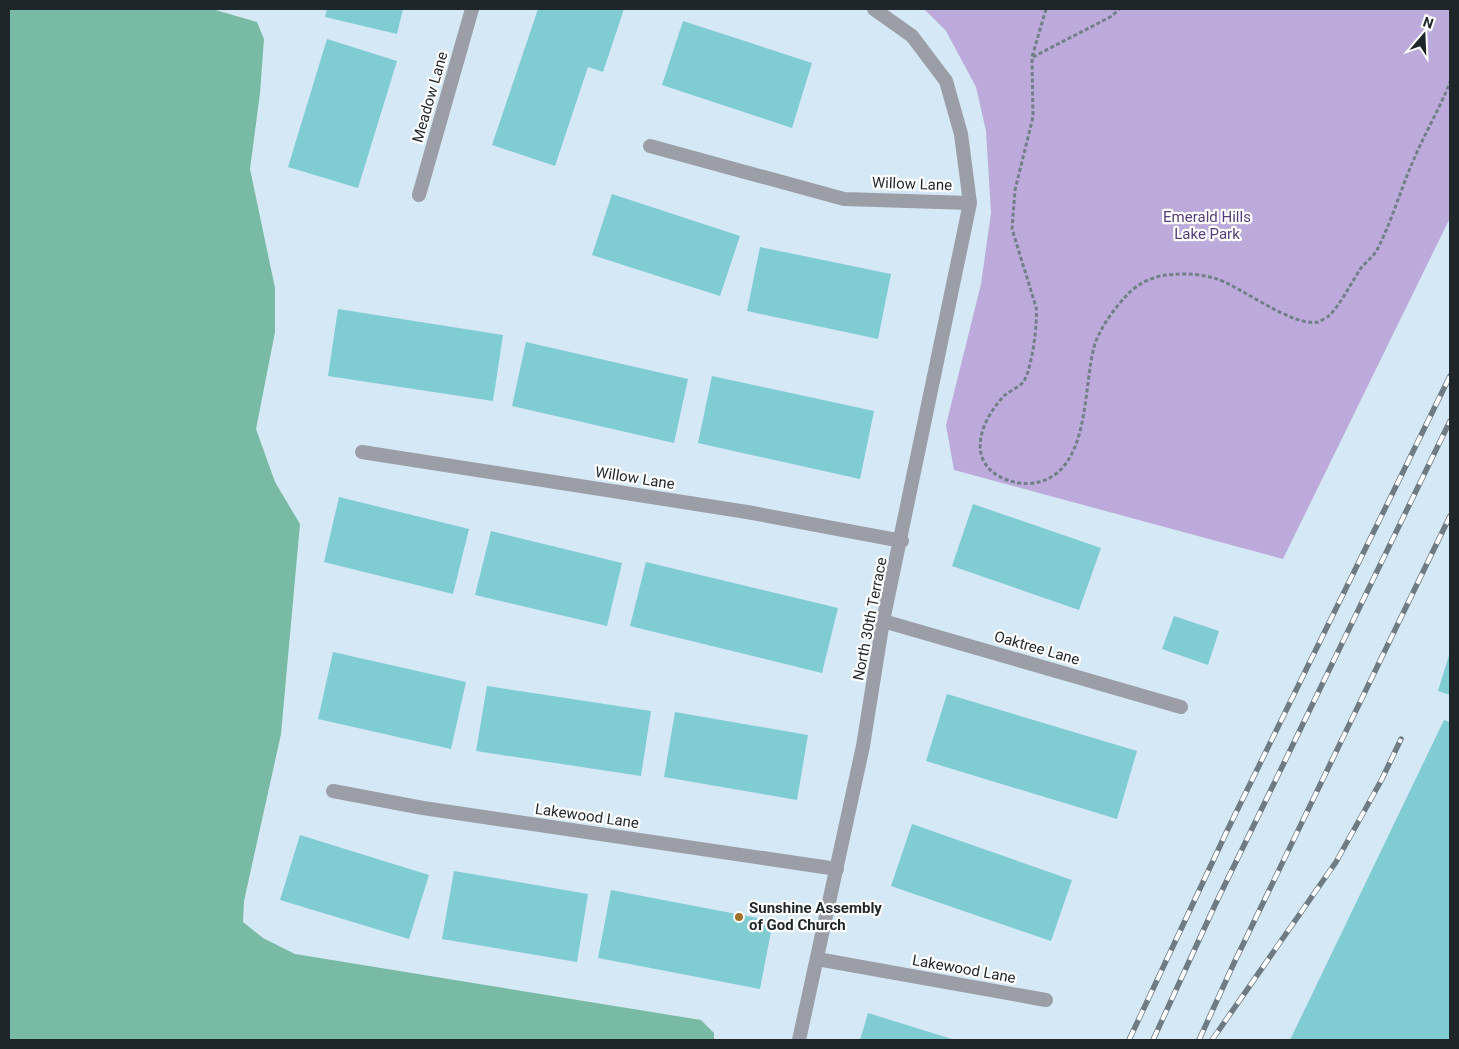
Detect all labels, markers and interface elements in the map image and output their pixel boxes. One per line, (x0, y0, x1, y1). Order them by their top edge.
north arrow (1399, 10, 1449, 60)
text: N (1421, 14, 1436, 32)
street label: Meadow Lane (408, 49, 452, 145)
street label: Willow Lane (872, 174, 952, 194)
park label: Emerald Hills Lake Park (1163, 208, 1251, 243)
street label: Willow Lane (594, 463, 676, 493)
street label: North 30th Terrace (849, 556, 891, 682)
street label: Oaktree Lane (992, 627, 1082, 669)
street label: Lakewood Lane (534, 800, 640, 832)
place label: Sunshine Assembly of God Church (749, 899, 882, 934)
marker: Sunshine Assembly of God Church (733, 911, 745, 923)
street label: Lakewood Lane (911, 951, 1017, 987)

